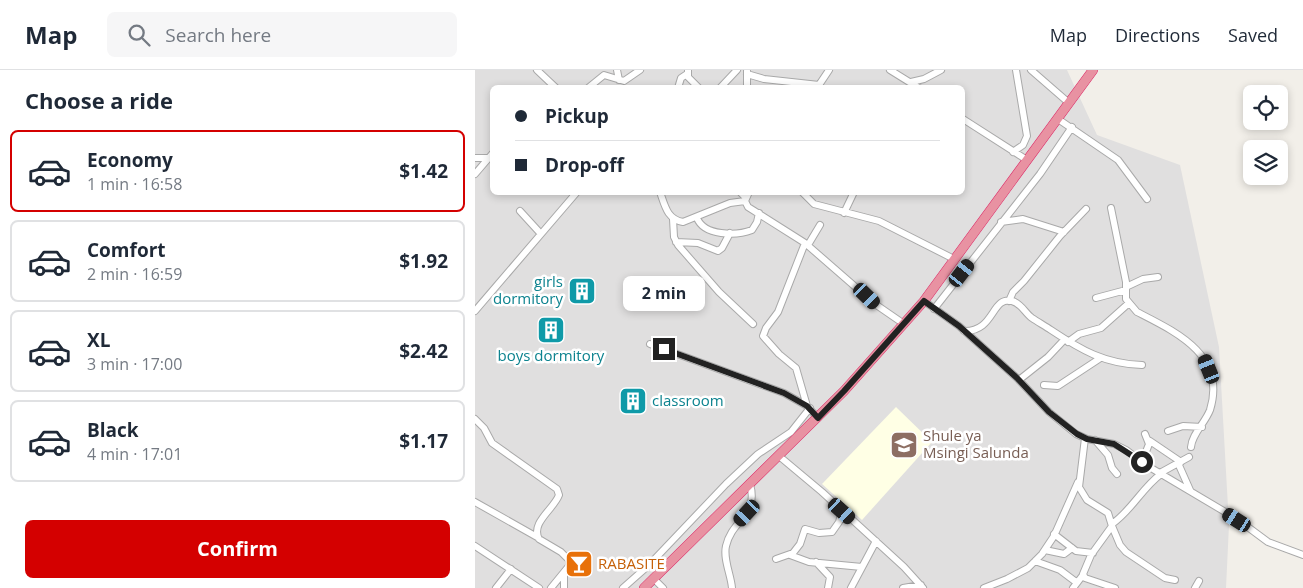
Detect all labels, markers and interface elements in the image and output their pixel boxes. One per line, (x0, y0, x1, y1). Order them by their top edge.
search box (107, 12, 457, 57)
text: Map (25, 18, 77, 51)
icon: search (125, 21, 153, 49)
text: Search here (165, 22, 271, 48)
text: Map (1050, 23, 1087, 47)
text: Directions (1115, 23, 1200, 47)
text: Saved (1228, 23, 1278, 47)
text: Choose a ride (25, 85, 173, 115)
map controls (1243, 85, 1288, 185)
button: locate (1243, 85, 1288, 130)
text: Pickup (545, 103, 609, 129)
button: layers (1243, 140, 1288, 185)
text: Economy (87, 147, 173, 173)
icon: car (27, 149, 72, 194)
text: Drop-off (545, 152, 624, 178)
text: $1.42 (399, 158, 448, 184)
text: 1 min · 16:58 (87, 173, 182, 195)
text: Comfort (87, 237, 166, 263)
icon: car (27, 239, 72, 284)
text: $1.92 (399, 248, 448, 274)
car (946, 257, 977, 289)
text: 2 min · 16:59 (87, 263, 182, 285)
place label: girls dormitory (493, 271, 563, 308)
building icon: girls dormitory (567, 276, 597, 306)
callout: 2 min (623, 276, 705, 312)
car (851, 280, 883, 312)
text: 2 min (642, 282, 686, 304)
building icon: boys dormitory (536, 315, 566, 345)
text: XL (87, 327, 110, 353)
icon: car (27, 329, 72, 374)
text: $2.42 (399, 338, 448, 364)
route end (653, 338, 675, 360)
place label: boys dormitory (498, 345, 605, 365)
car (1196, 352, 1221, 386)
text: 3 min · 17:00 (87, 353, 182, 375)
building icon: classroom (618, 386, 648, 416)
place label: classroom (652, 390, 724, 410)
text: Black (87, 417, 139, 443)
icon: car (27, 419, 72, 464)
place label: Shule ya Msingi Salunda (923, 425, 1029, 462)
text: $1.17 (399, 428, 448, 454)
school or university icon: Shule ya Msingi Salunda (889, 430, 919, 460)
text: 4 min · 17:01 (87, 443, 182, 465)
route start (1131, 451, 1153, 473)
car (825, 495, 858, 527)
car (731, 497, 762, 529)
car (1220, 506, 1253, 534)
button: Confirm (25, 520, 450, 578)
bar icon: RABASITE (564, 549, 594, 579)
place label: RABASITE (598, 553, 665, 573)

